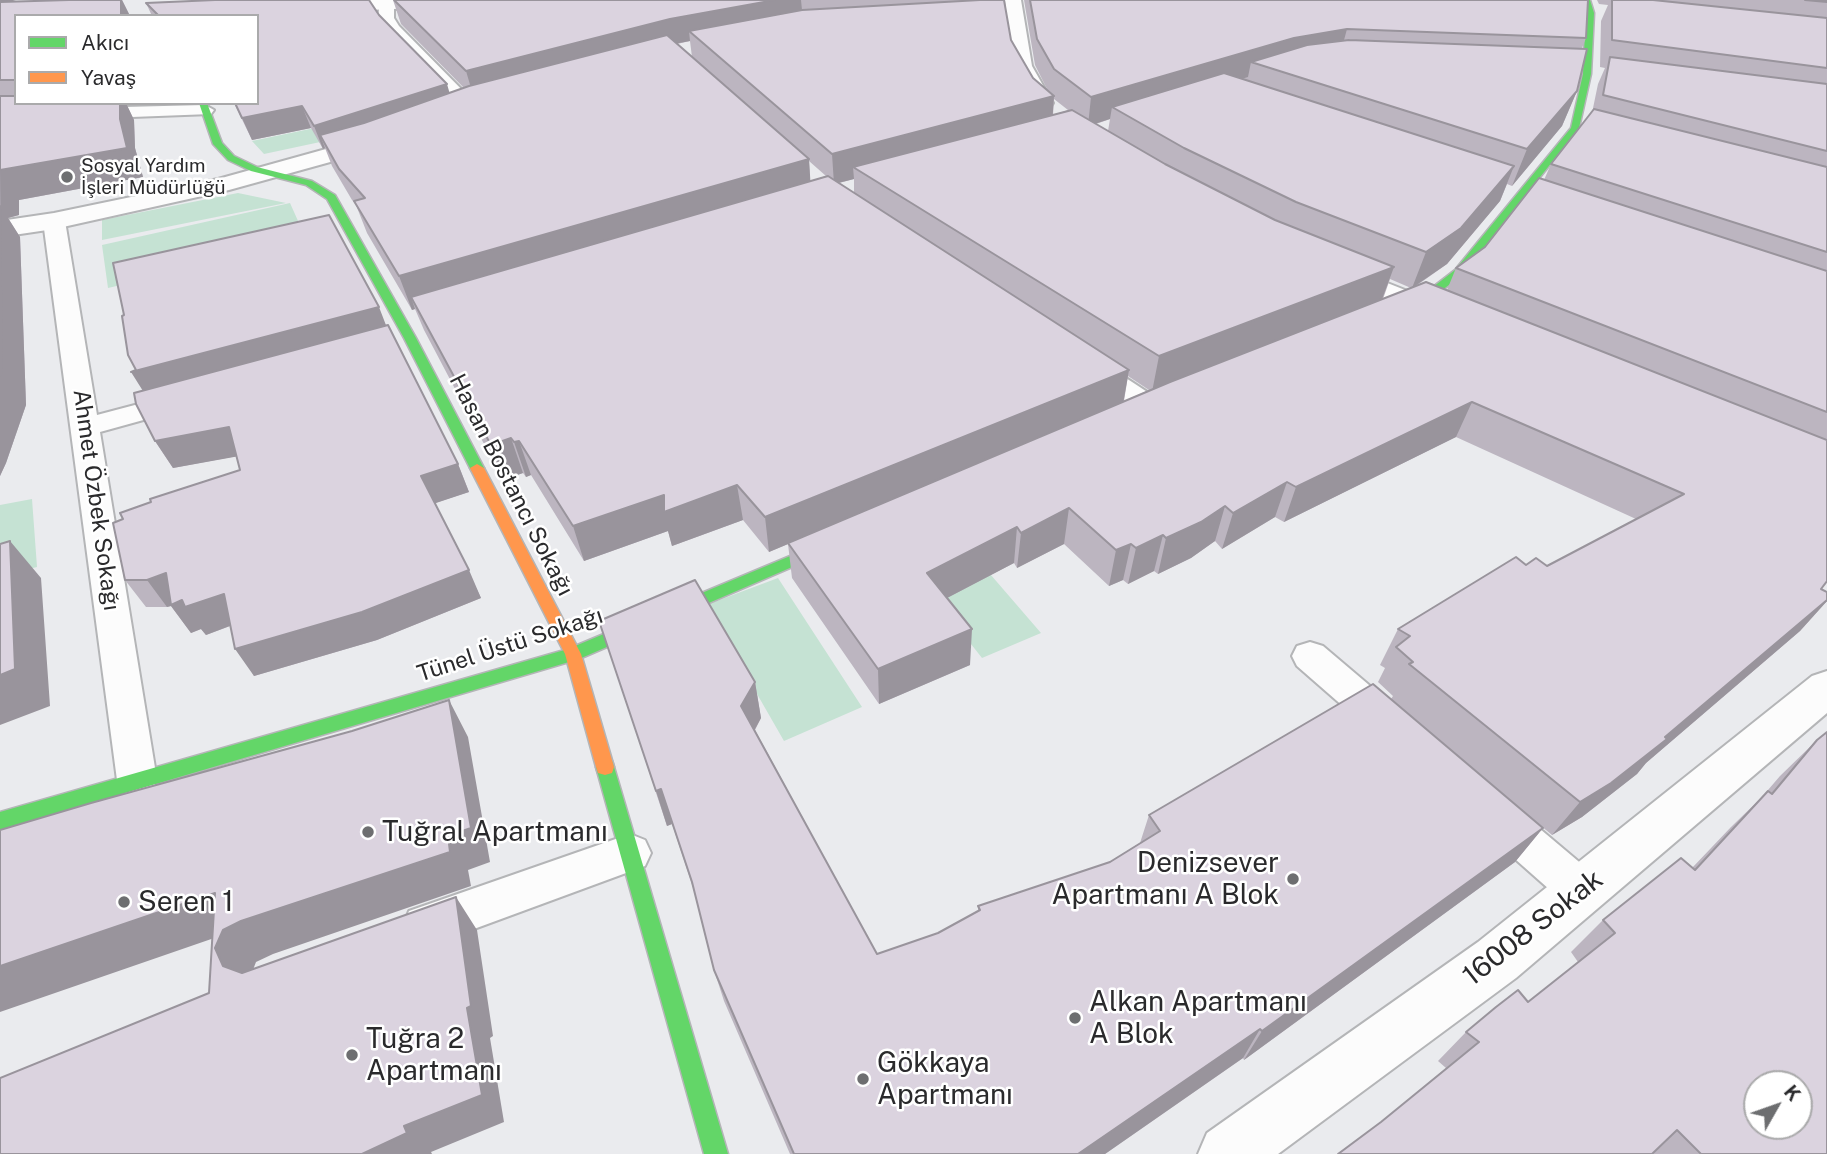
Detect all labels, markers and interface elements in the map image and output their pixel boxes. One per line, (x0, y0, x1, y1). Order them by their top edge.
legend (14, 14, 259, 105)
text: Akıcı (81, 30, 129, 55)
text: Yavaş (81, 65, 136, 90)
place label: Sosyal Yardım İşleri Müdürlüğü (81, 155, 226, 199)
marker: Sosyal Yardım İşleri Müdürlüğü (59, 169, 75, 185)
street label: Hasan Bostancı Sokağı (443, 369, 579, 601)
street label: Ahmet Özbek Sokağı (67, 388, 125, 612)
street label: Tünel Üstü Sokağı (414, 602, 606, 688)
place label: Tuğral Apartmanı (382, 815, 608, 849)
marker: Tuğral Apartmanı (360, 824, 376, 840)
place label: Denizsever Apartmanı A Blok (1052, 846, 1279, 912)
street label: 16008 Sokak (1456, 863, 1610, 993)
marker: Denizsever Apartmanı A Blok (1285, 871, 1301, 887)
place label: Seren 1 (138, 885, 234, 919)
marker: Seren 1 (116, 894, 132, 910)
place label: Alkan Apartmanı A Blok (1089, 985, 1307, 1051)
marker: Alkan Apartmanı A Blok (1067, 1010, 1083, 1026)
place label: Tuğra 2 Apartmanı (366, 1022, 502, 1088)
place label: Gökkaya Apartmanı (877, 1046, 1013, 1112)
marker: Tuğra 2 Apartmanı (344, 1047, 360, 1063)
north arrow (1743, 1070, 1813, 1140)
marker: Gökkaya Apartmanı (855, 1071, 871, 1087)
text: K (1780, 1080, 1805, 1105)

